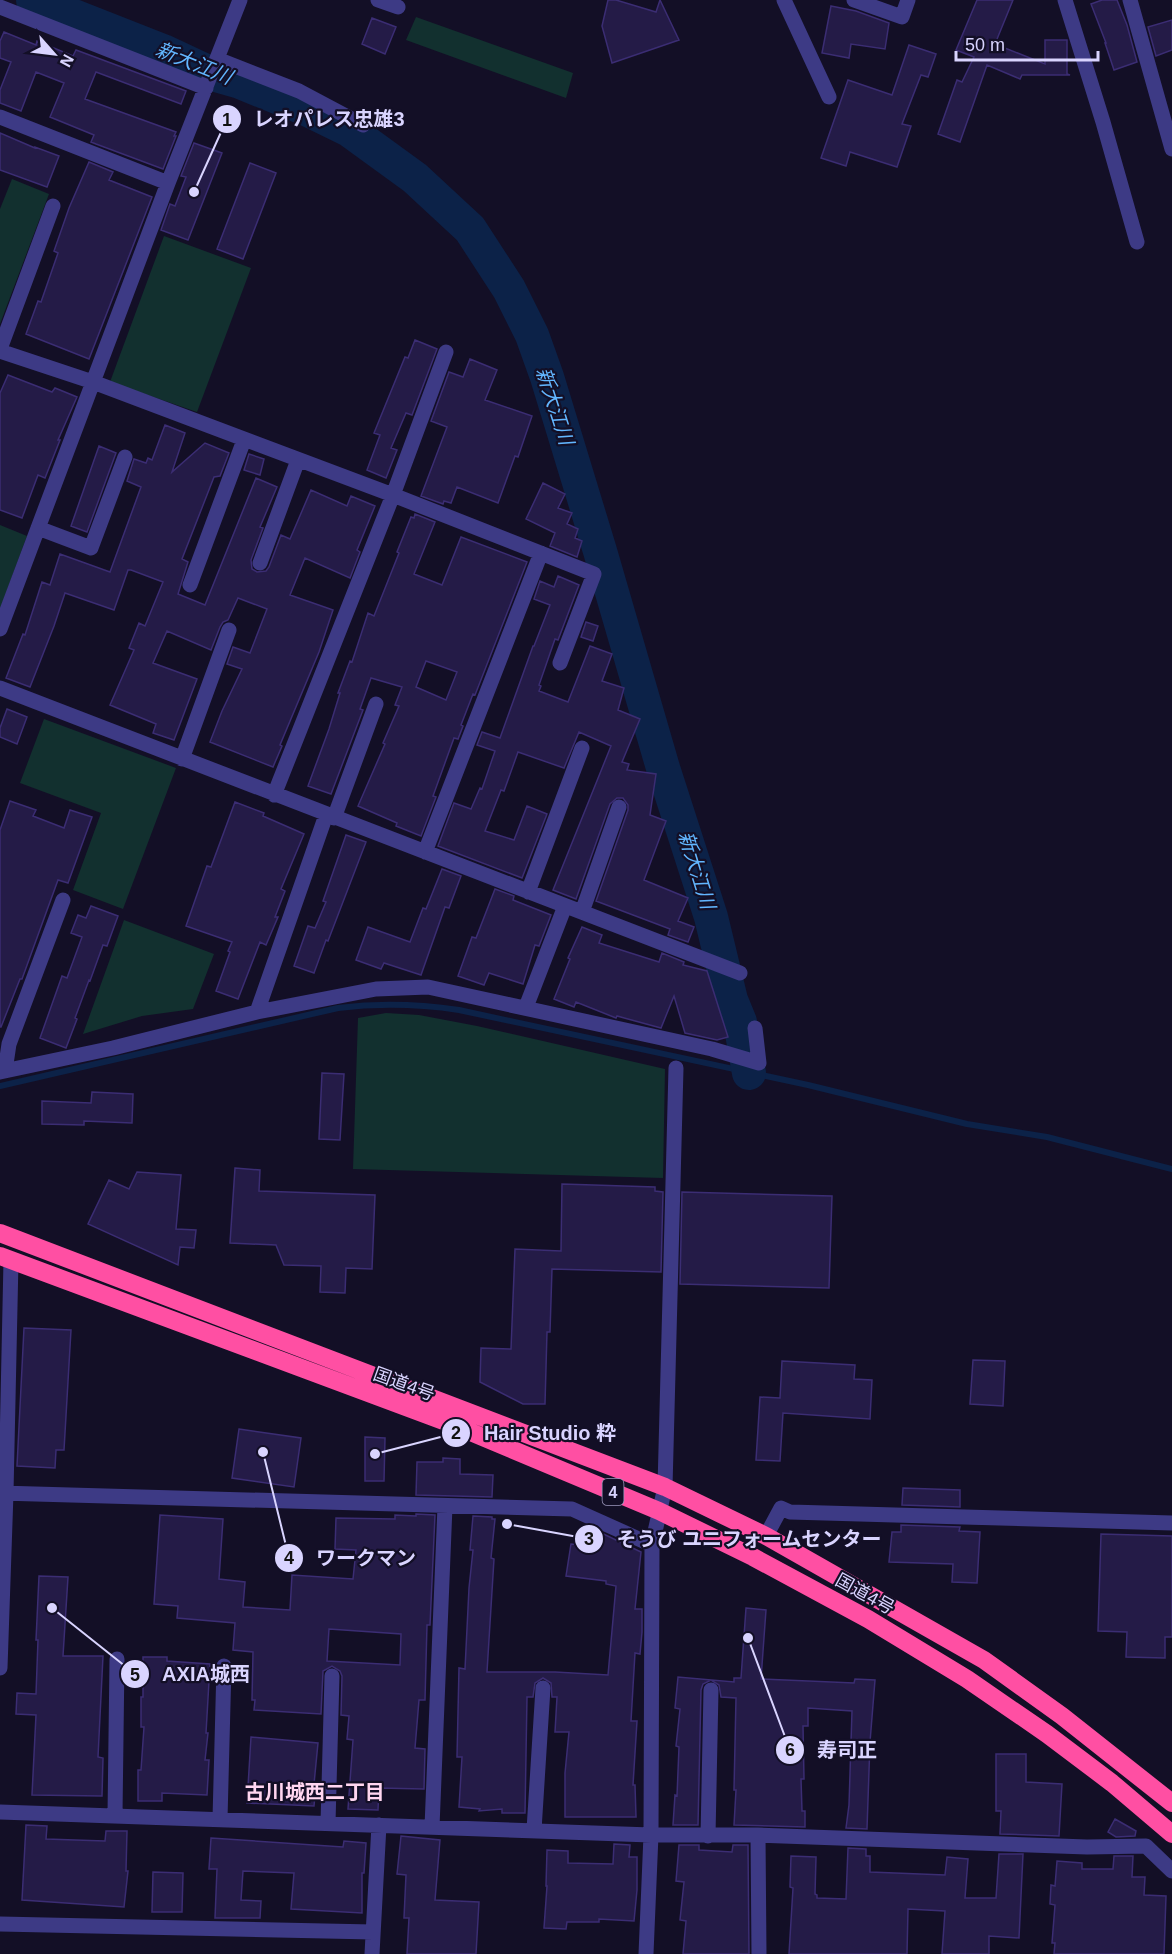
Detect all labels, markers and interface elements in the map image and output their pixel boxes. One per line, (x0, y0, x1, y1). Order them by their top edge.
north arrow (24, 24, 84, 84)
scale bar (956, 24, 1098, 62)
text: 50 m (965, 35, 1005, 55)
water label: 新大江川 (153, 38, 237, 89)
text: N (57, 52, 77, 70)
callout: レオパレス忠雄3 (212, 100, 417, 138)
text: レオパレス忠雄3 (253, 108, 405, 130)
text: 1 (222, 110, 232, 130)
water label: 新大江川 (532, 365, 578, 449)
water label: 新大江川 (675, 829, 720, 913)
street label: 国道4号 (371, 1364, 437, 1404)
callout: Hair Studio 粋 (441, 1414, 628, 1452)
text: Hair Studio 粋 (484, 1422, 616, 1444)
text: 2 (451, 1423, 461, 1443)
road number: 4 (602, 1479, 624, 1505)
callout: そうび ユニフォームセンター (574, 1520, 894, 1558)
text: そうび ユニフォームセンター (617, 1528, 881, 1550)
text: 3 (584, 1529, 594, 1549)
callout: ワークマン (274, 1539, 428, 1577)
text: ワークマン (316, 1547, 416, 1569)
text: 4 (284, 1548, 294, 1568)
street label: 国道4号 (832, 1570, 898, 1618)
callout: AXIA城西 (120, 1655, 262, 1693)
text: AXIA城西 (162, 1663, 250, 1685)
text: 5 (130, 1665, 140, 1685)
callout: 寿司正 (775, 1731, 889, 1769)
text: 寿司正 (817, 1739, 877, 1761)
text: 6 (785, 1740, 795, 1760)
district label: 古川城西二丁目 (245, 1781, 385, 1803)

